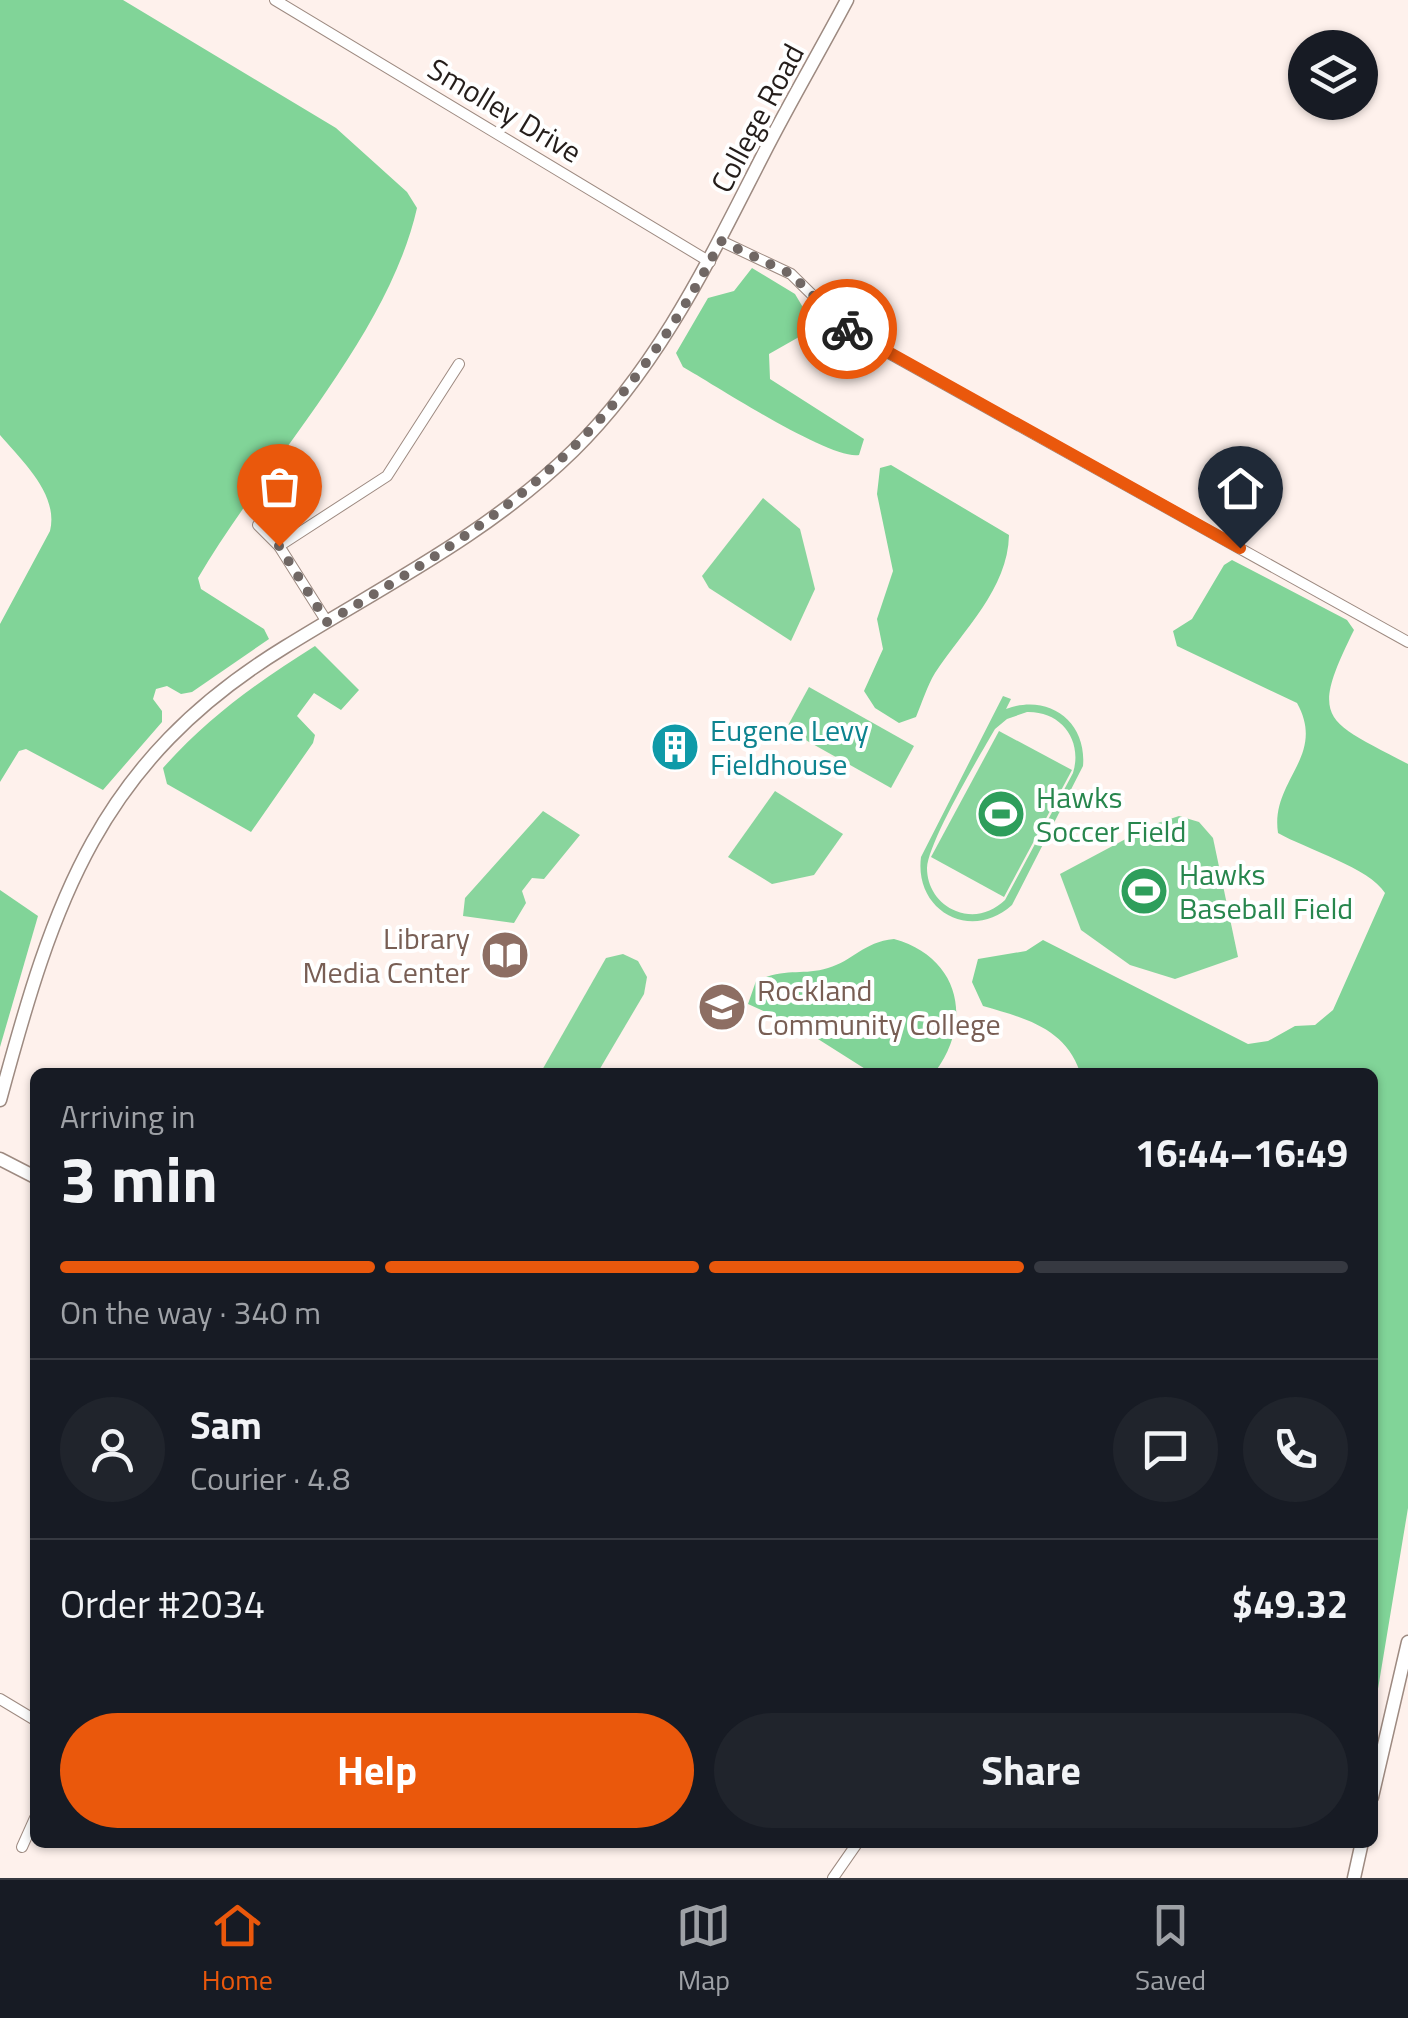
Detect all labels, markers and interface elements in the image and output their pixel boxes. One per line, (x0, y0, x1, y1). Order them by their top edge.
map controls (1288, 30, 1378, 120)
button: layers (1288, 30, 1378, 120)
street label: College Road (698, 35, 816, 201)
street label: Smolley Drive (419, 46, 591, 174)
courier (797, 279, 897, 379)
icon: bike (820, 302, 875, 357)
pin (237, 444, 322, 547)
pin (1198, 446, 1283, 549)
icon: bag (252, 459, 307, 514)
icon: home (1213, 461, 1268, 516)
place label: Eugene Levy Fieldhouse (710, 707, 869, 787)
building icon: Eugene Levy Fieldhouse (649, 721, 701, 773)
place label: Hawks Soccer Field (1036, 774, 1186, 854)
sports icon: Hawks Soccer Field (975, 788, 1027, 840)
place label: Hawks Baseball Field (1179, 851, 1353, 931)
sports icon: Hawks Baseball Field (1118, 865, 1170, 917)
place label: Library Media Center (302, 915, 470, 995)
library icon: Library Media Center (479, 929, 531, 981)
place label: Rockland Community College (757, 967, 1001, 1047)
school or university icon: Rockland Community College (696, 981, 748, 1033)
text: Arriving in (60, 1092, 196, 1140)
text: 16:44–16:49 (1135, 1124, 1348, 1182)
text: 3 min (60, 1128, 218, 1227)
text: On the way · 340 m (60, 1288, 321, 1336)
text: Sam (190, 1396, 262, 1454)
button: person (60, 1397, 165, 1502)
button: chat (1113, 1397, 1218, 1502)
button: phone (1243, 1397, 1348, 1502)
text: Courier · 4.8 (190, 1454, 350, 1502)
text: Order #2034 (60, 1575, 265, 1633)
text: $49.32 (1232, 1575, 1348, 1633)
button: Help (60, 1713, 694, 1828)
button: Share (714, 1713, 1348, 1828)
tab: Home (202, 1898, 273, 2001)
tab: Map (676, 1898, 731, 2001)
tab: Saved (1135, 1898, 1206, 2001)

